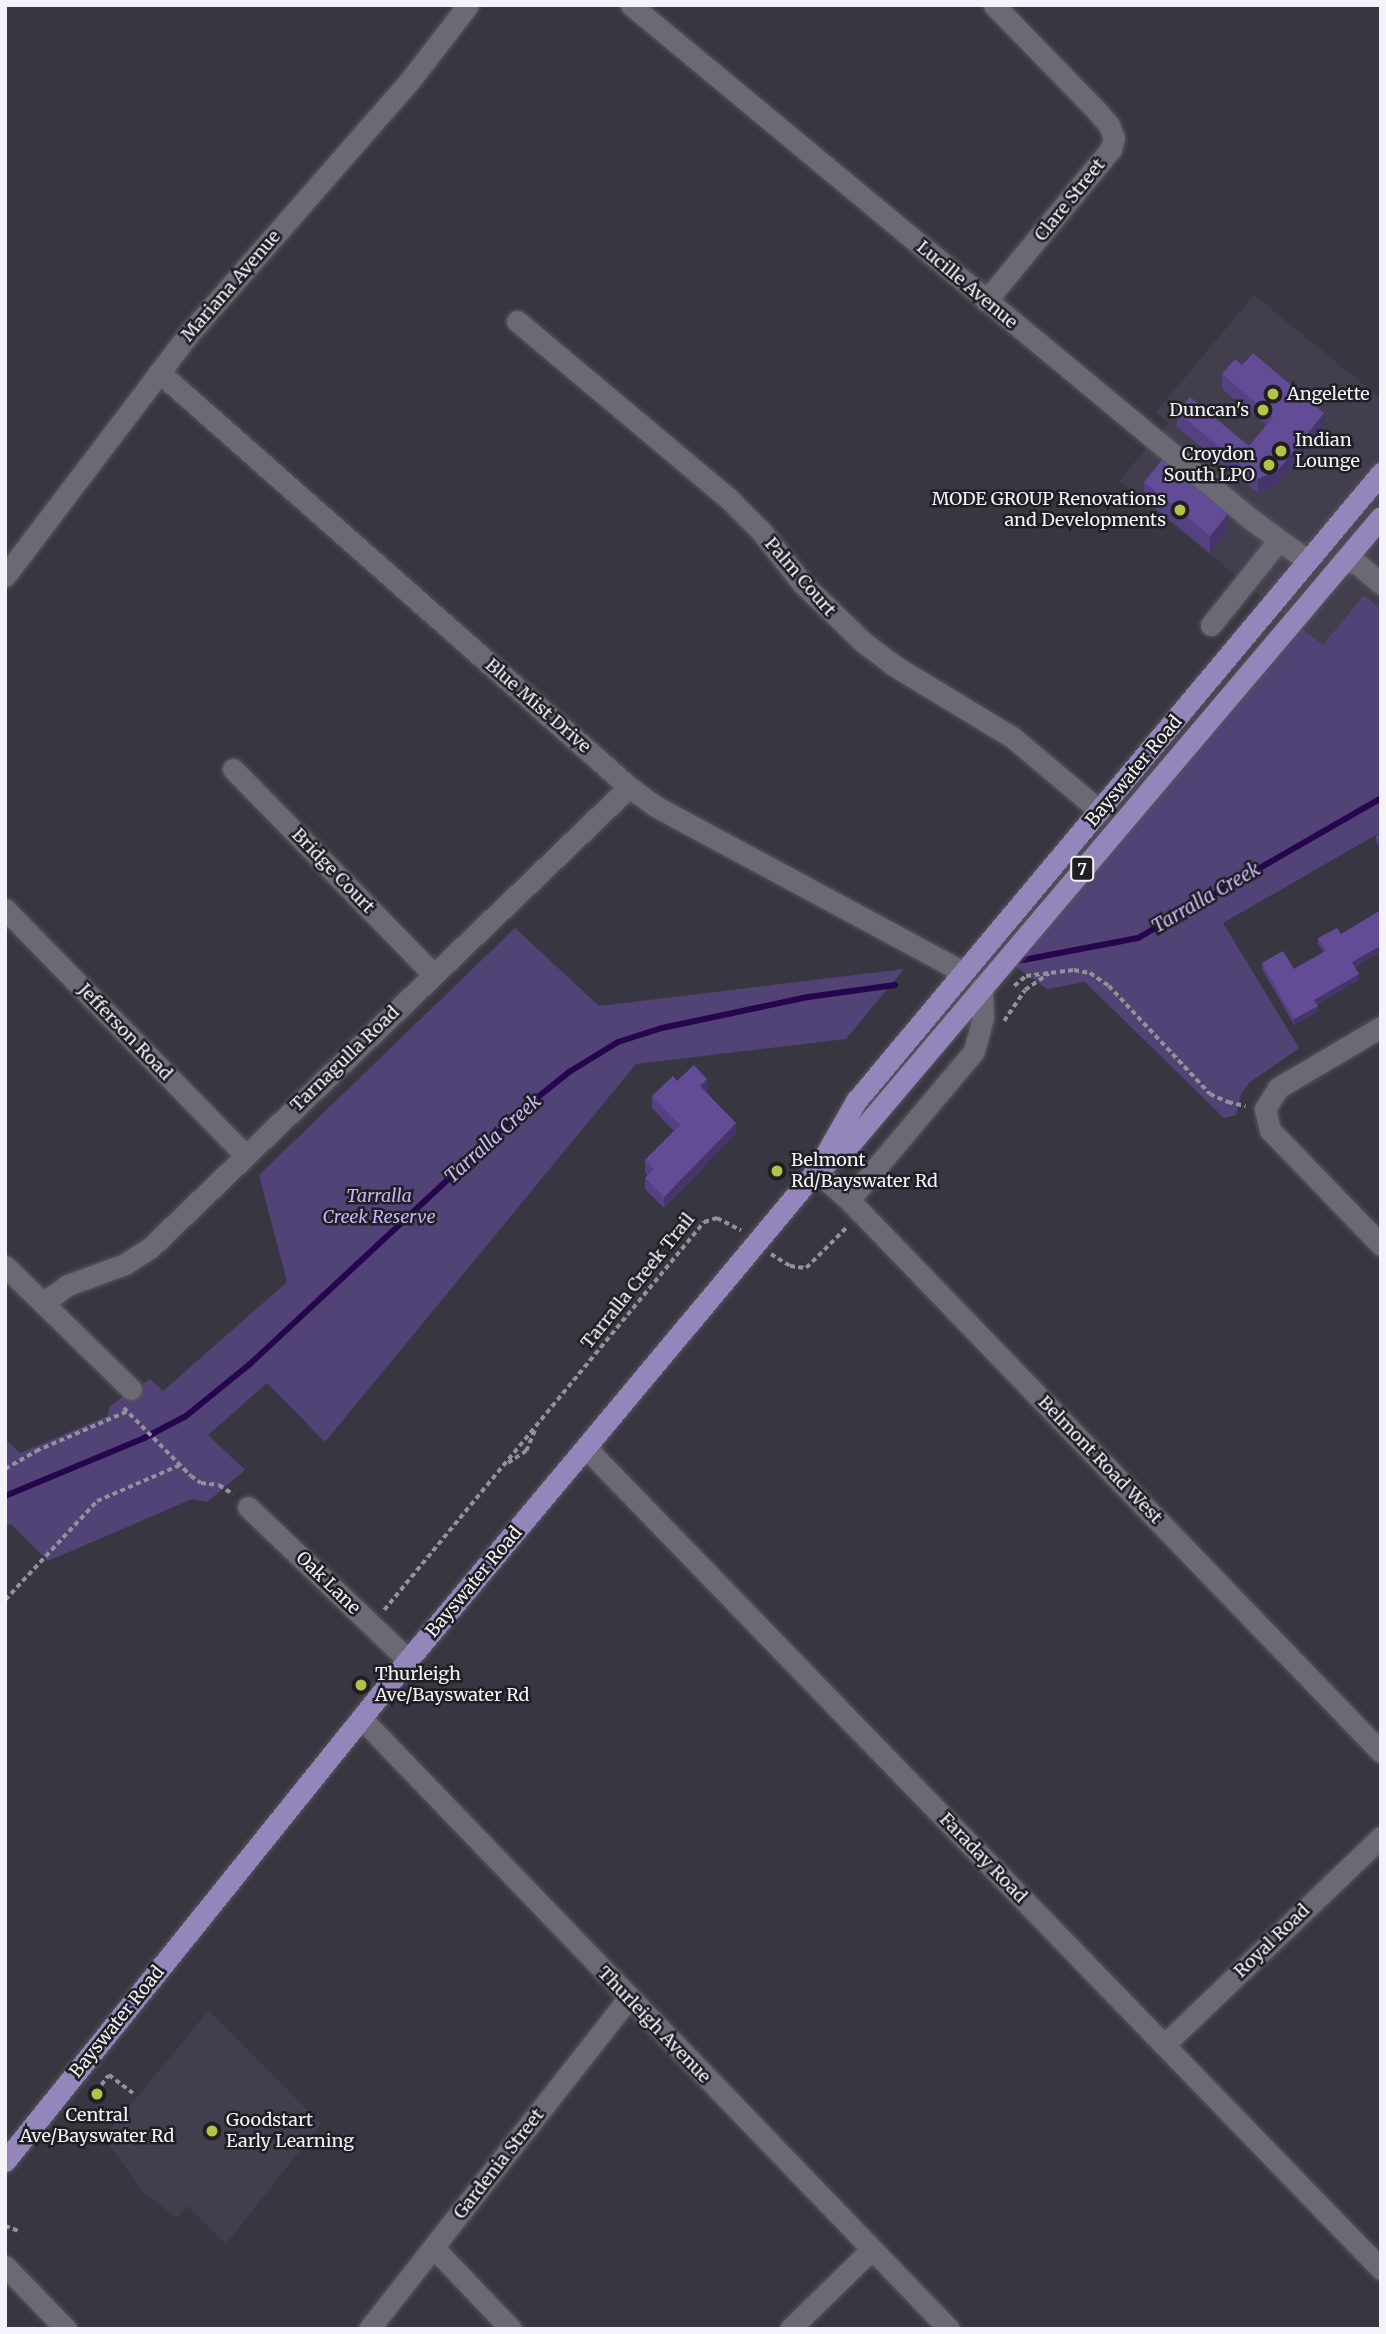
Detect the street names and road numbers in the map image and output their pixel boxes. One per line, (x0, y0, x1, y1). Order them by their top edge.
street label: Clare Street (1030, 154, 1110, 246)
street label: Mariana Avenue (177, 226, 285, 346)
street label: Lucille Avenue (912, 237, 1022, 333)
street label: Palm Court (760, 533, 840, 621)
street label: Blue Mist Drive (481, 654, 595, 758)
street label: Bayswater Road (1081, 711, 1187, 831)
street label: Bridge Court (287, 824, 379, 918)
road number: 7 (1070, 856, 1094, 882)
street label: Jefferson Road (74, 979, 176, 1085)
street label: Tarnagulla Road (286, 1002, 404, 1116)
street label: Tarralla Creek Trail (577, 1209, 699, 1353)
street label: Belmont Road West (1033, 1392, 1167, 1528)
street label: Bayswater Road (421, 1522, 527, 1642)
street label: Oak Lane (291, 1547, 365, 1619)
street label: Faraday Road (935, 1809, 1031, 1907)
street label: Royal Road (1230, 1900, 1314, 1982)
street label: Bayswater Road (65, 1962, 169, 2082)
street label: Thurleigh Avenue (593, 1962, 715, 2088)
street label: Gardenia Street (449, 2105, 549, 2223)

